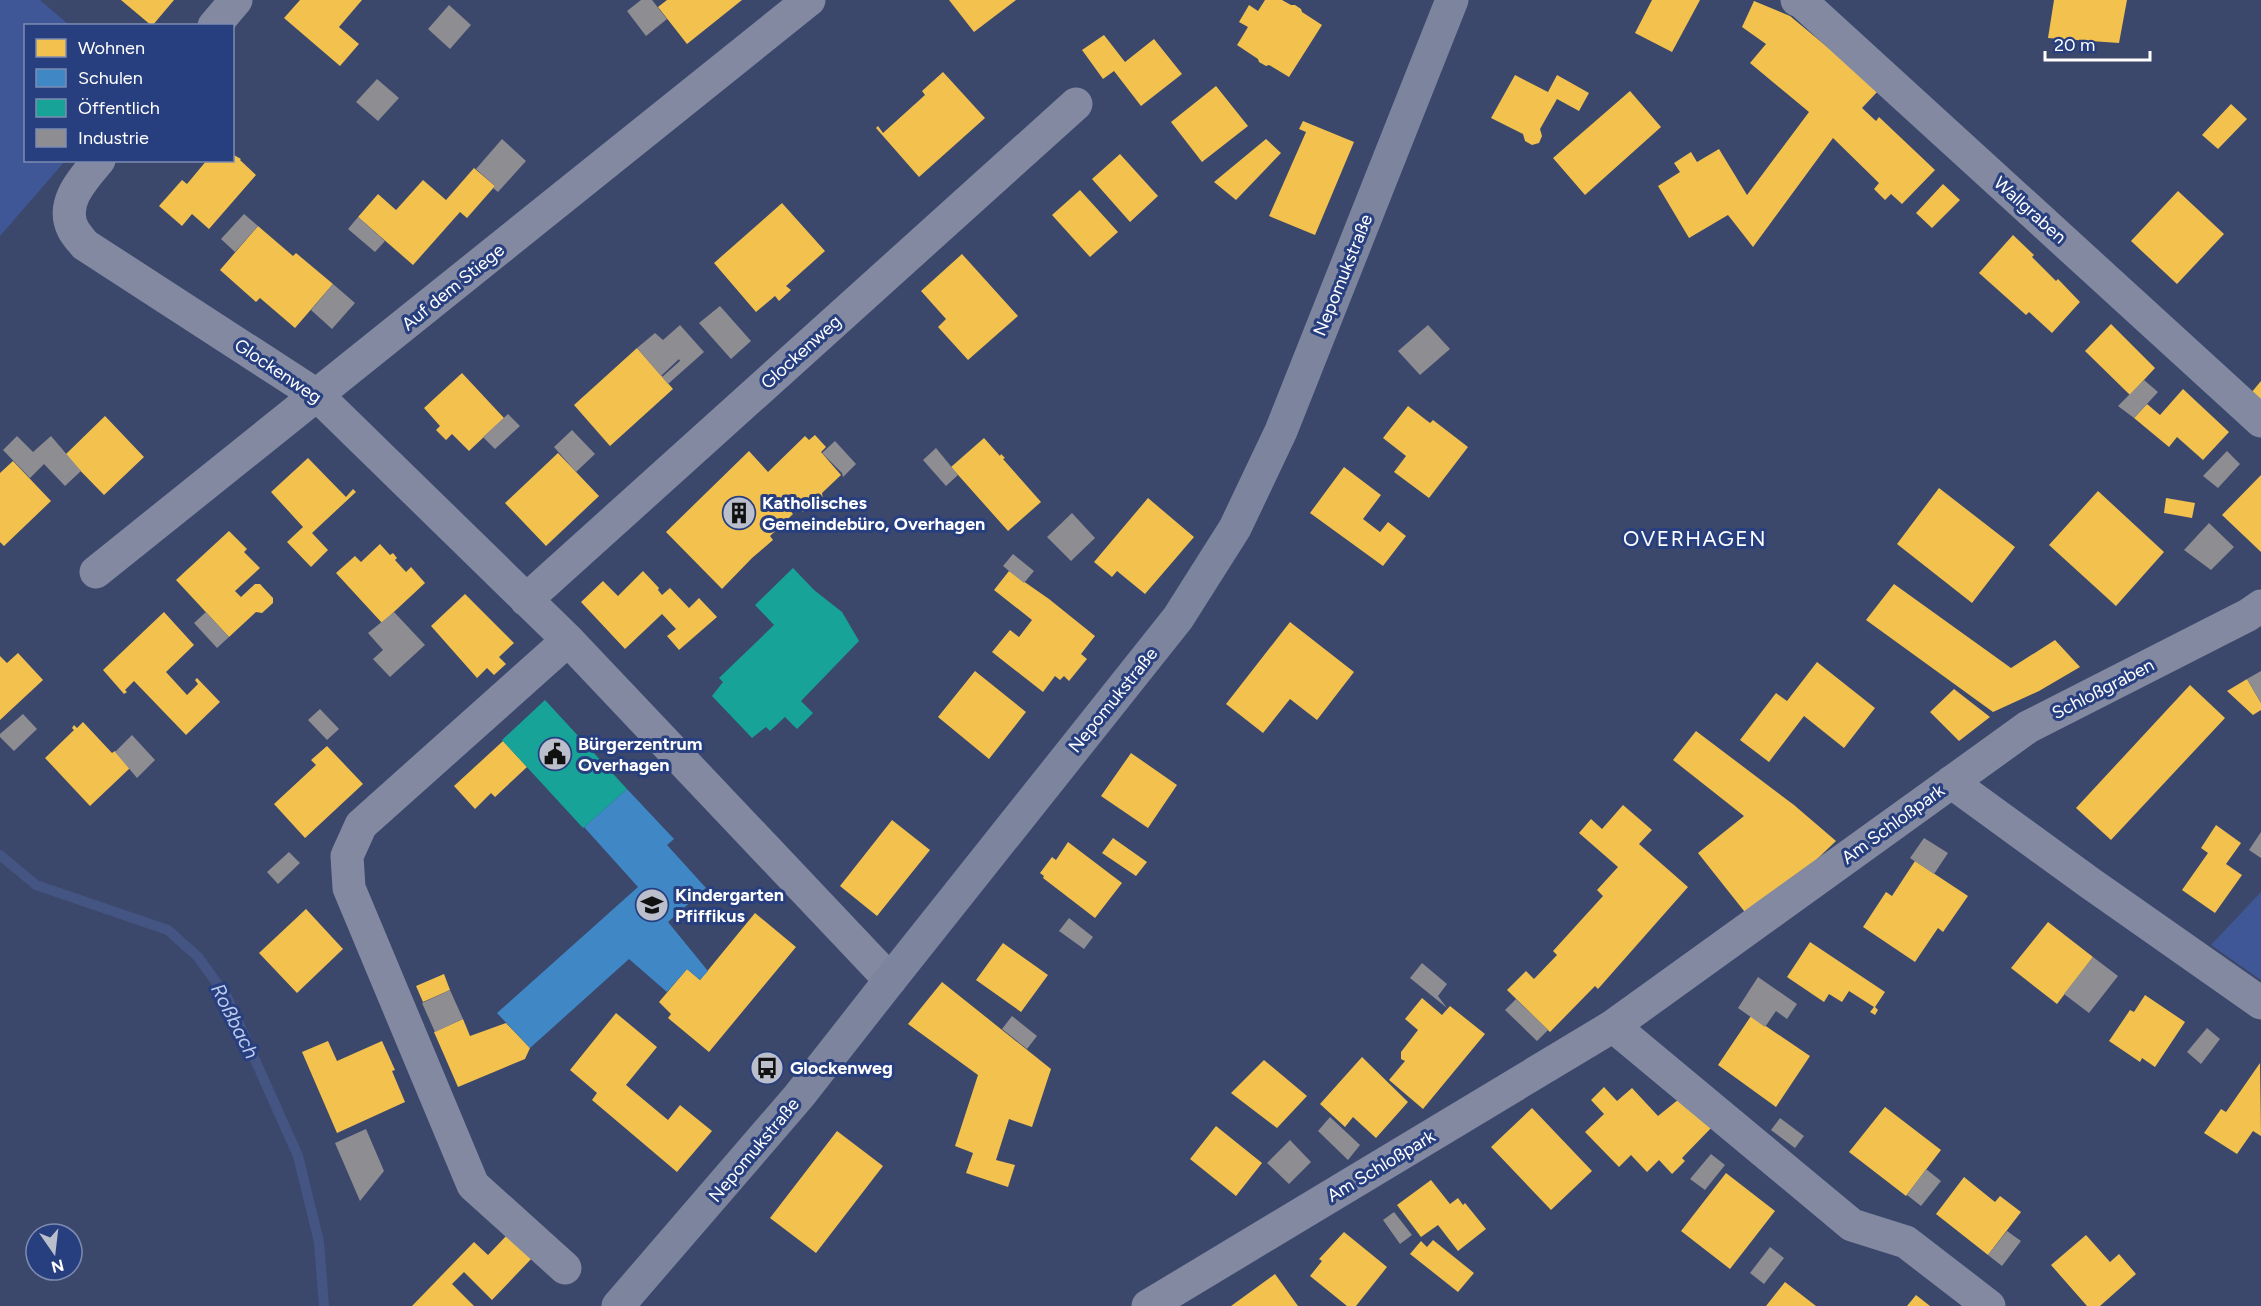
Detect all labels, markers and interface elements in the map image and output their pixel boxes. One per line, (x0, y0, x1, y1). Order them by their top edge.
legend (24, 24, 234, 162)
scale bar (2045, 24, 2150, 62)
text: 20 m (2054, 34, 2095, 56)
text: Wohnen (78, 37, 145, 59)
text: Schulen (78, 67, 143, 89)
text: Öffentlich (78, 97, 160, 119)
text: Industrie (78, 127, 149, 149)
street label: Wallgraben (1989, 172, 2071, 248)
street label: Nepomukstraße (1309, 211, 1377, 339)
street label: Auf dem Stiege (397, 239, 509, 335)
street label: Glockenweg (756, 310, 846, 394)
street label: Glockenweg (230, 334, 326, 408)
place label: Katholisches Gemeindebüro, Overhagen (762, 492, 985, 535)
building icon: Katholisches Gemeindebüro, Overhagen (721, 495, 757, 531)
district label: OVERHAGEN (1623, 526, 1767, 551)
street label: Nepomukstraße (1064, 643, 1162, 757)
street label: Schloßgraben (2048, 654, 2158, 724)
place label: Bürgerzentrum Overhagen (578, 733, 702, 776)
public building icon: Bürgerzentrum Overhagen (537, 736, 573, 772)
street label: Am Schloßpark (1837, 779, 1949, 869)
place label: Kindergarten Pfiffikus (675, 884, 784, 927)
school or university icon: Kindergarten Pfiffikus (634, 887, 670, 923)
water label: Roßbach (206, 979, 264, 1063)
bus stop icon: Glockenweg (749, 1050, 785, 1086)
place label: Glockenweg (790, 1057, 893, 1079)
street label: Nepomukstraße (704, 1093, 804, 1207)
street label: Am Schloßpark (1323, 1125, 1439, 1207)
north arrow (24, 1222, 84, 1282)
text: N (49, 1255, 66, 1277)

